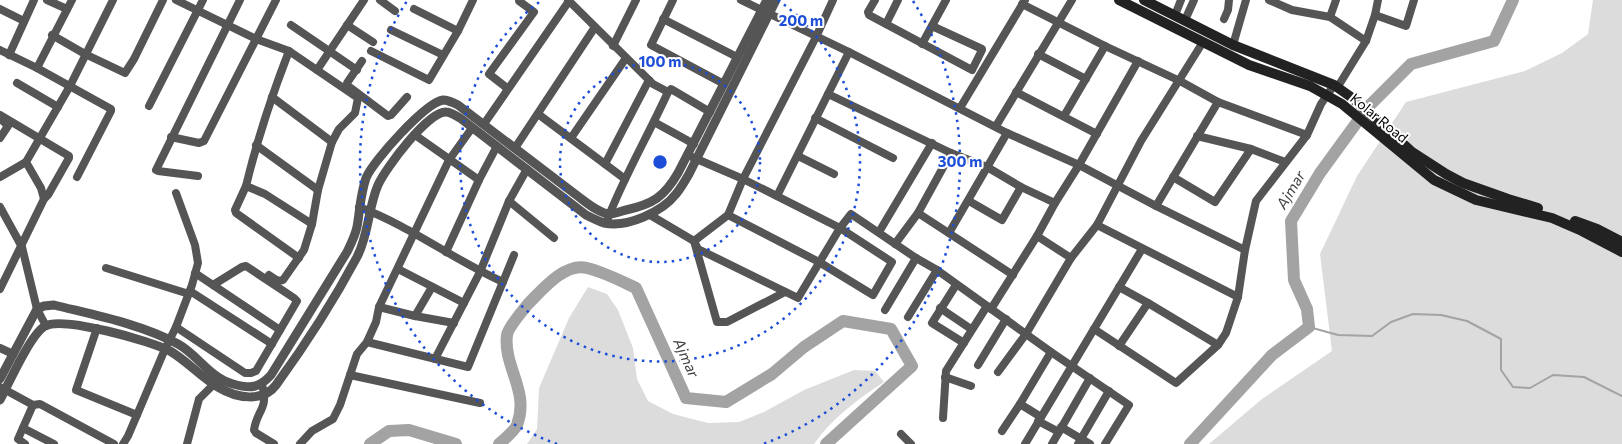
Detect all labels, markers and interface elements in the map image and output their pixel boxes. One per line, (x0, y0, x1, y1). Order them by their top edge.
text: 200 m (779, 11, 823, 29)
text: 100 m (639, 52, 681, 70)
street label: Kolar Road (1347, 89, 1412, 146)
text: 300 m (938, 152, 982, 170)
centre of rings (651, 153, 669, 171)
water label: Ajmar (1271, 166, 1309, 213)
water label: Ajmar (670, 334, 704, 381)

